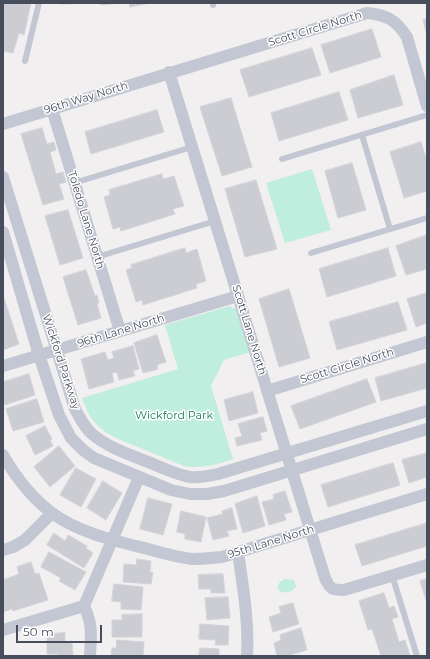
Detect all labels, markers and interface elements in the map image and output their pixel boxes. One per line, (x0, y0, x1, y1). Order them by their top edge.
street label: Scott Circle North (267, 8, 363, 50)
street label: 96th Way North (42, 79, 130, 117)
street label: Toledo Lane North (65, 169, 107, 271)
street label: Scott Lane North (229, 283, 269, 377)
street label: 96th Lane North (76, 311, 166, 351)
street label: Wickford Parkway (39, 313, 83, 411)
street label: Scott Circle North (299, 345, 395, 387)
park label: Wickford Park (135, 409, 213, 423)
street label: 95th Lane North (226, 523, 316, 561)
scale bar (18, 617, 104, 643)
text: 50 m (23, 624, 54, 639)

